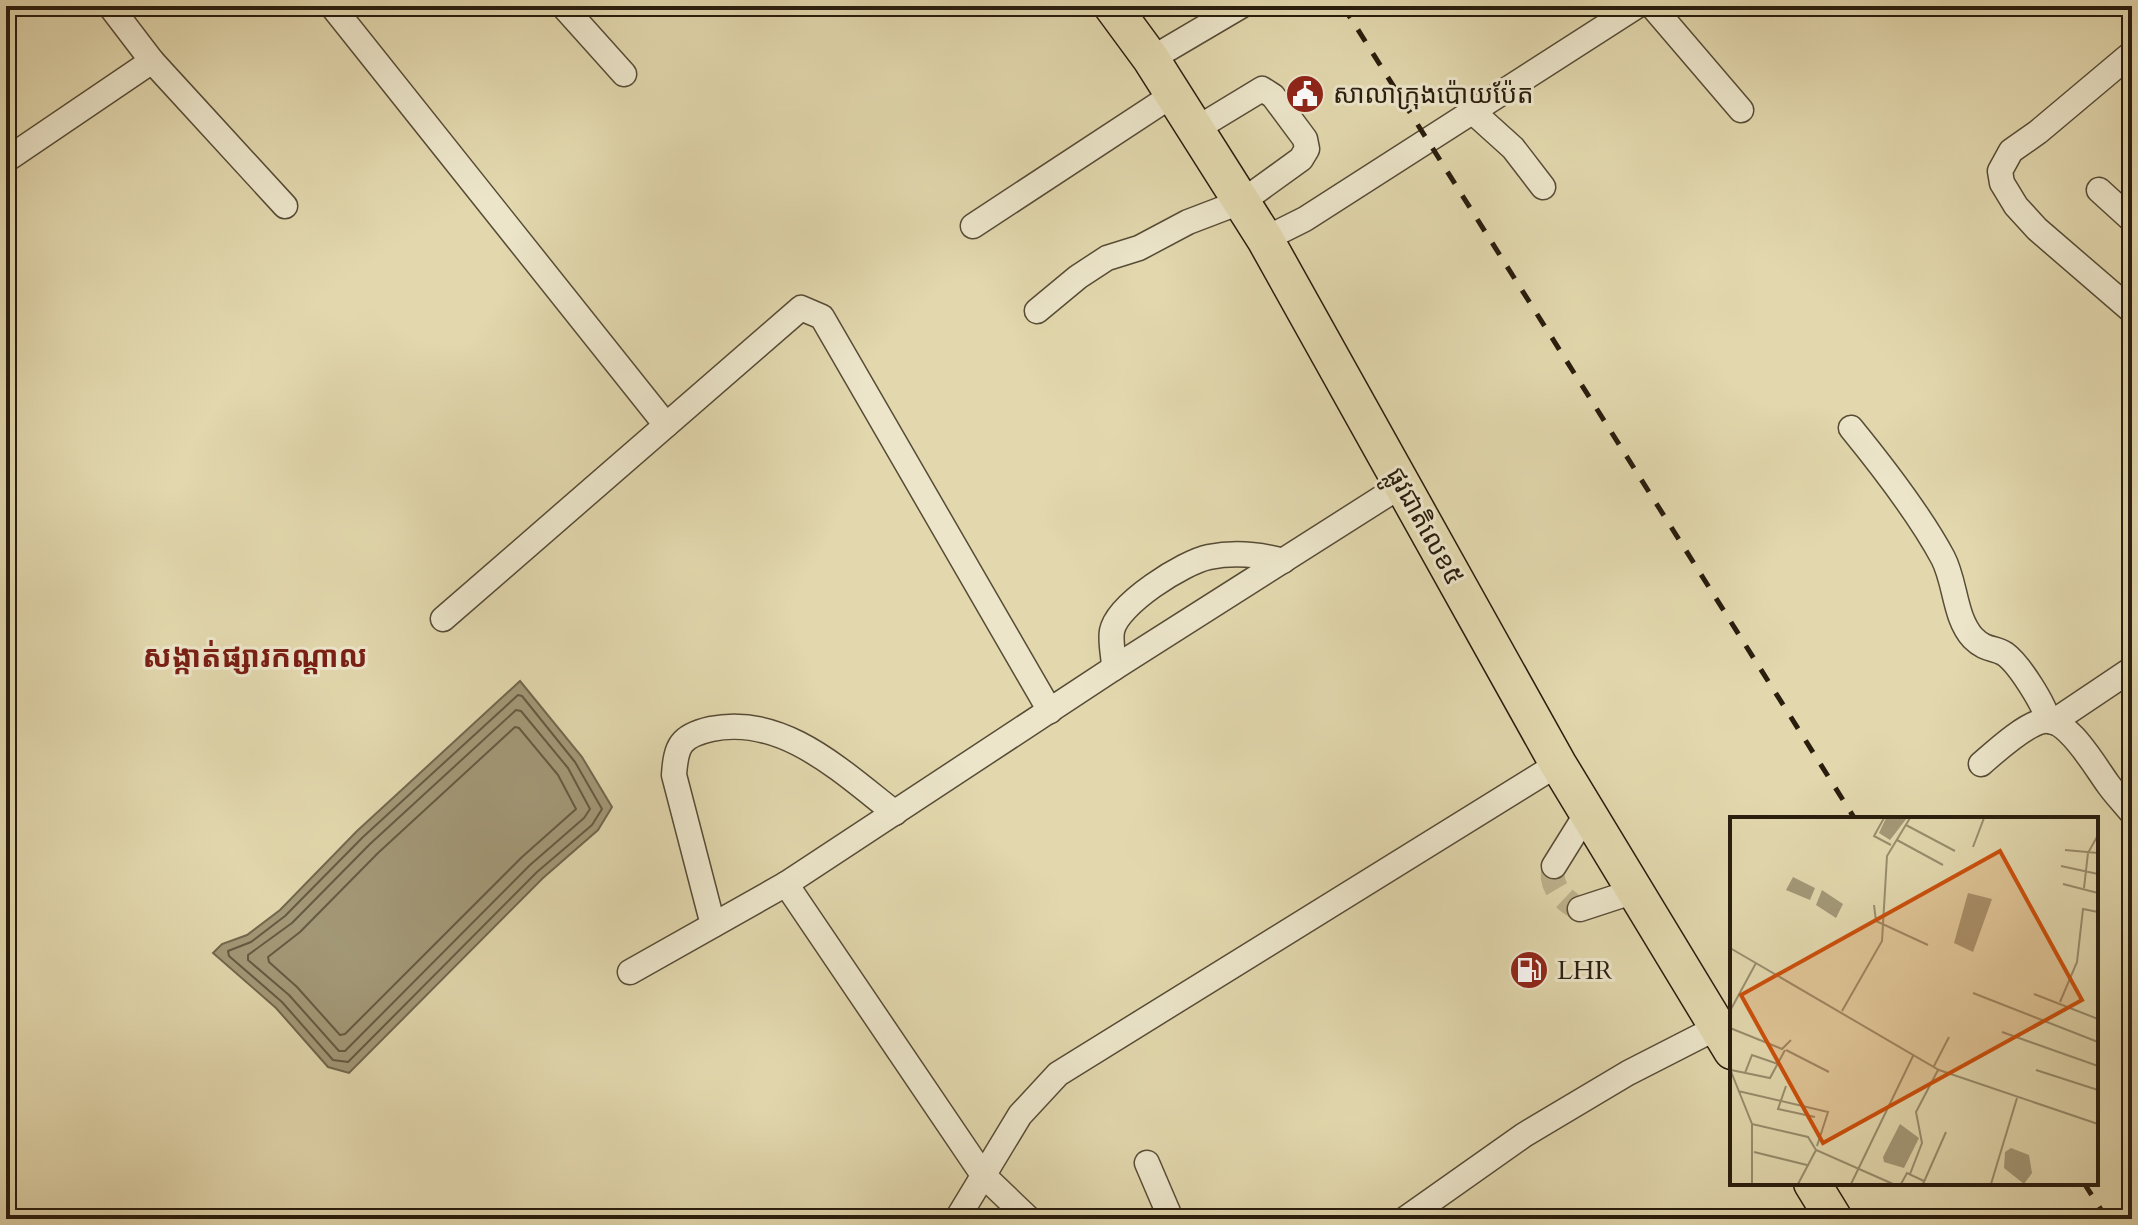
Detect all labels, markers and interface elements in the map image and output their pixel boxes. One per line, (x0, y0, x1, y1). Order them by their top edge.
public building icon: សាលាក្រុងប៉ោយប៉ែត (1284, 73, 1326, 115)
place label: សាលាក្រុងប៉ោយប៉ែត (1333, 77, 1534, 112)
street label: ផ្លូវជាតិលេខ៥ (1373, 461, 1472, 594)
district label: សង្កាត់ផ្សារកណ្ដាល (142, 637, 368, 678)
inset map (1730, 817, 2098, 1185)
fuel station icon: LHR (1508, 949, 1550, 991)
place label: LHR (1557, 953, 1612, 988)

